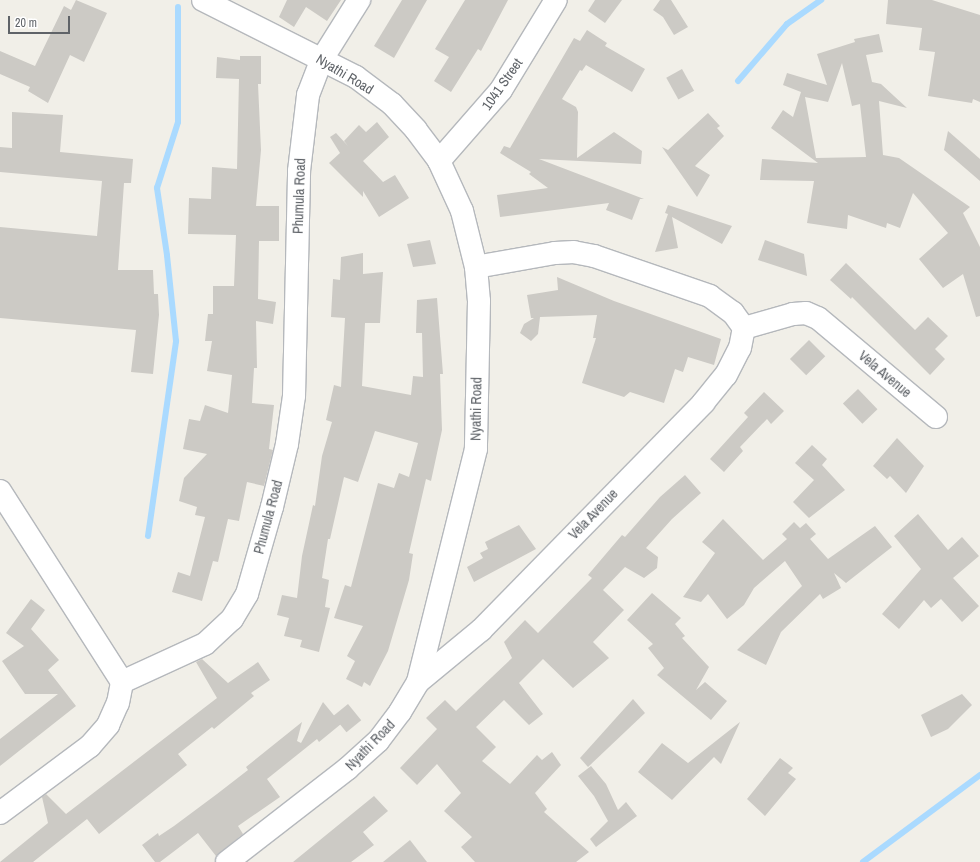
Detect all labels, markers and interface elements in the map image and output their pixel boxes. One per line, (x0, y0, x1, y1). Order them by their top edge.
scale bar (10, 8, 72, 34)
text: 20 m (15, 15, 37, 31)
street label: Nyathi Road (313, 50, 377, 98)
street label: 1041 Street (478, 55, 526, 113)
street label: Phumula Road (289, 158, 309, 234)
street label: Vela Avenue (855, 347, 915, 401)
street label: Nyathi Road (467, 377, 485, 441)
street label: Phumula Road (250, 478, 286, 556)
street label: Vela Avenue (565, 485, 621, 543)
street label: Nyathi Road (342, 716, 398, 774)

